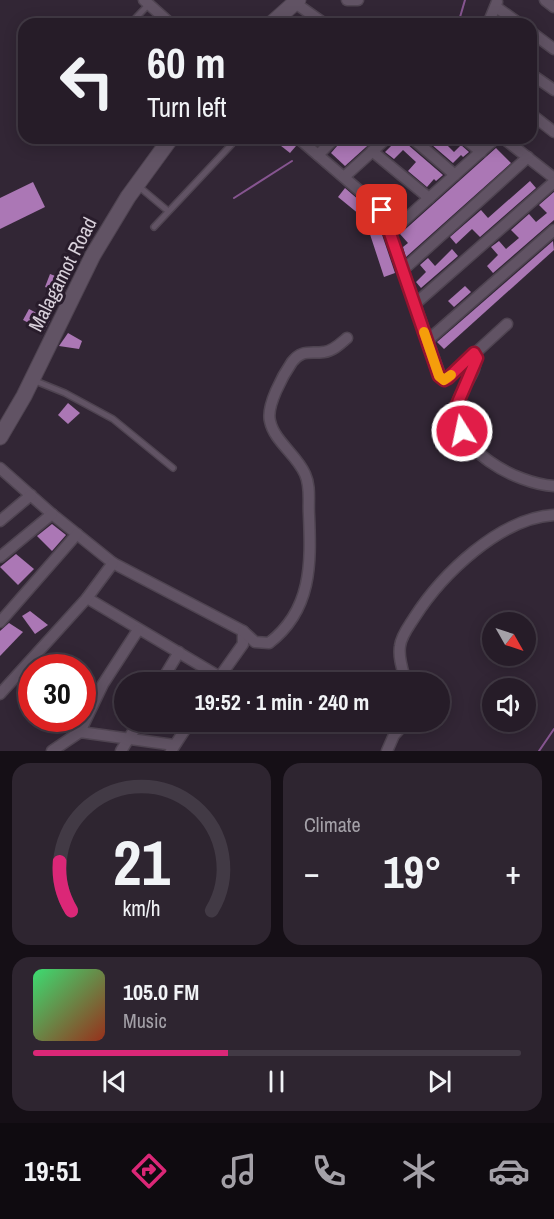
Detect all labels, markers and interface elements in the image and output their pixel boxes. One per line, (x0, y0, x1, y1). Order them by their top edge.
text: 60 m (147, 35, 226, 91)
icon: left (48, 42, 126, 120)
text: Turn left (147, 89, 226, 125)
pin (356, 184, 407, 235)
icon: arrive (365, 193, 398, 226)
street label: Malagamot Road (22, 212, 102, 336)
position arrow (430, 399, 494, 463)
north arrow (482, 612, 536, 666)
map controls (482, 612, 536, 732)
speed limit sign: 30 (18, 654, 96, 732)
button: sound (482, 678, 536, 732)
text: 19:52 · 1 min · 240 m (195, 687, 369, 717)
text: Climate (304, 811, 361, 838)
text: 21 (113, 820, 170, 904)
text: 19° (383, 841, 442, 902)
text: − (304, 850, 320, 894)
text: + (505, 850, 521, 894)
text: km/h (122, 894, 161, 923)
text: 105.0 FM (123, 977, 199, 1007)
text: Music (123, 1007, 167, 1034)
icon: previous (98, 1065, 131, 1098)
icon: pause (260, 1065, 293, 1098)
icon: next (423, 1065, 456, 1098)
icon: directions (128, 1150, 170, 1192)
icon: music (218, 1150, 260, 1192)
icon: phone (308, 1150, 350, 1192)
icon: climate (398, 1150, 440, 1192)
icon: car (488, 1150, 530, 1192)
text: 19:51 (24, 1153, 81, 1189)

